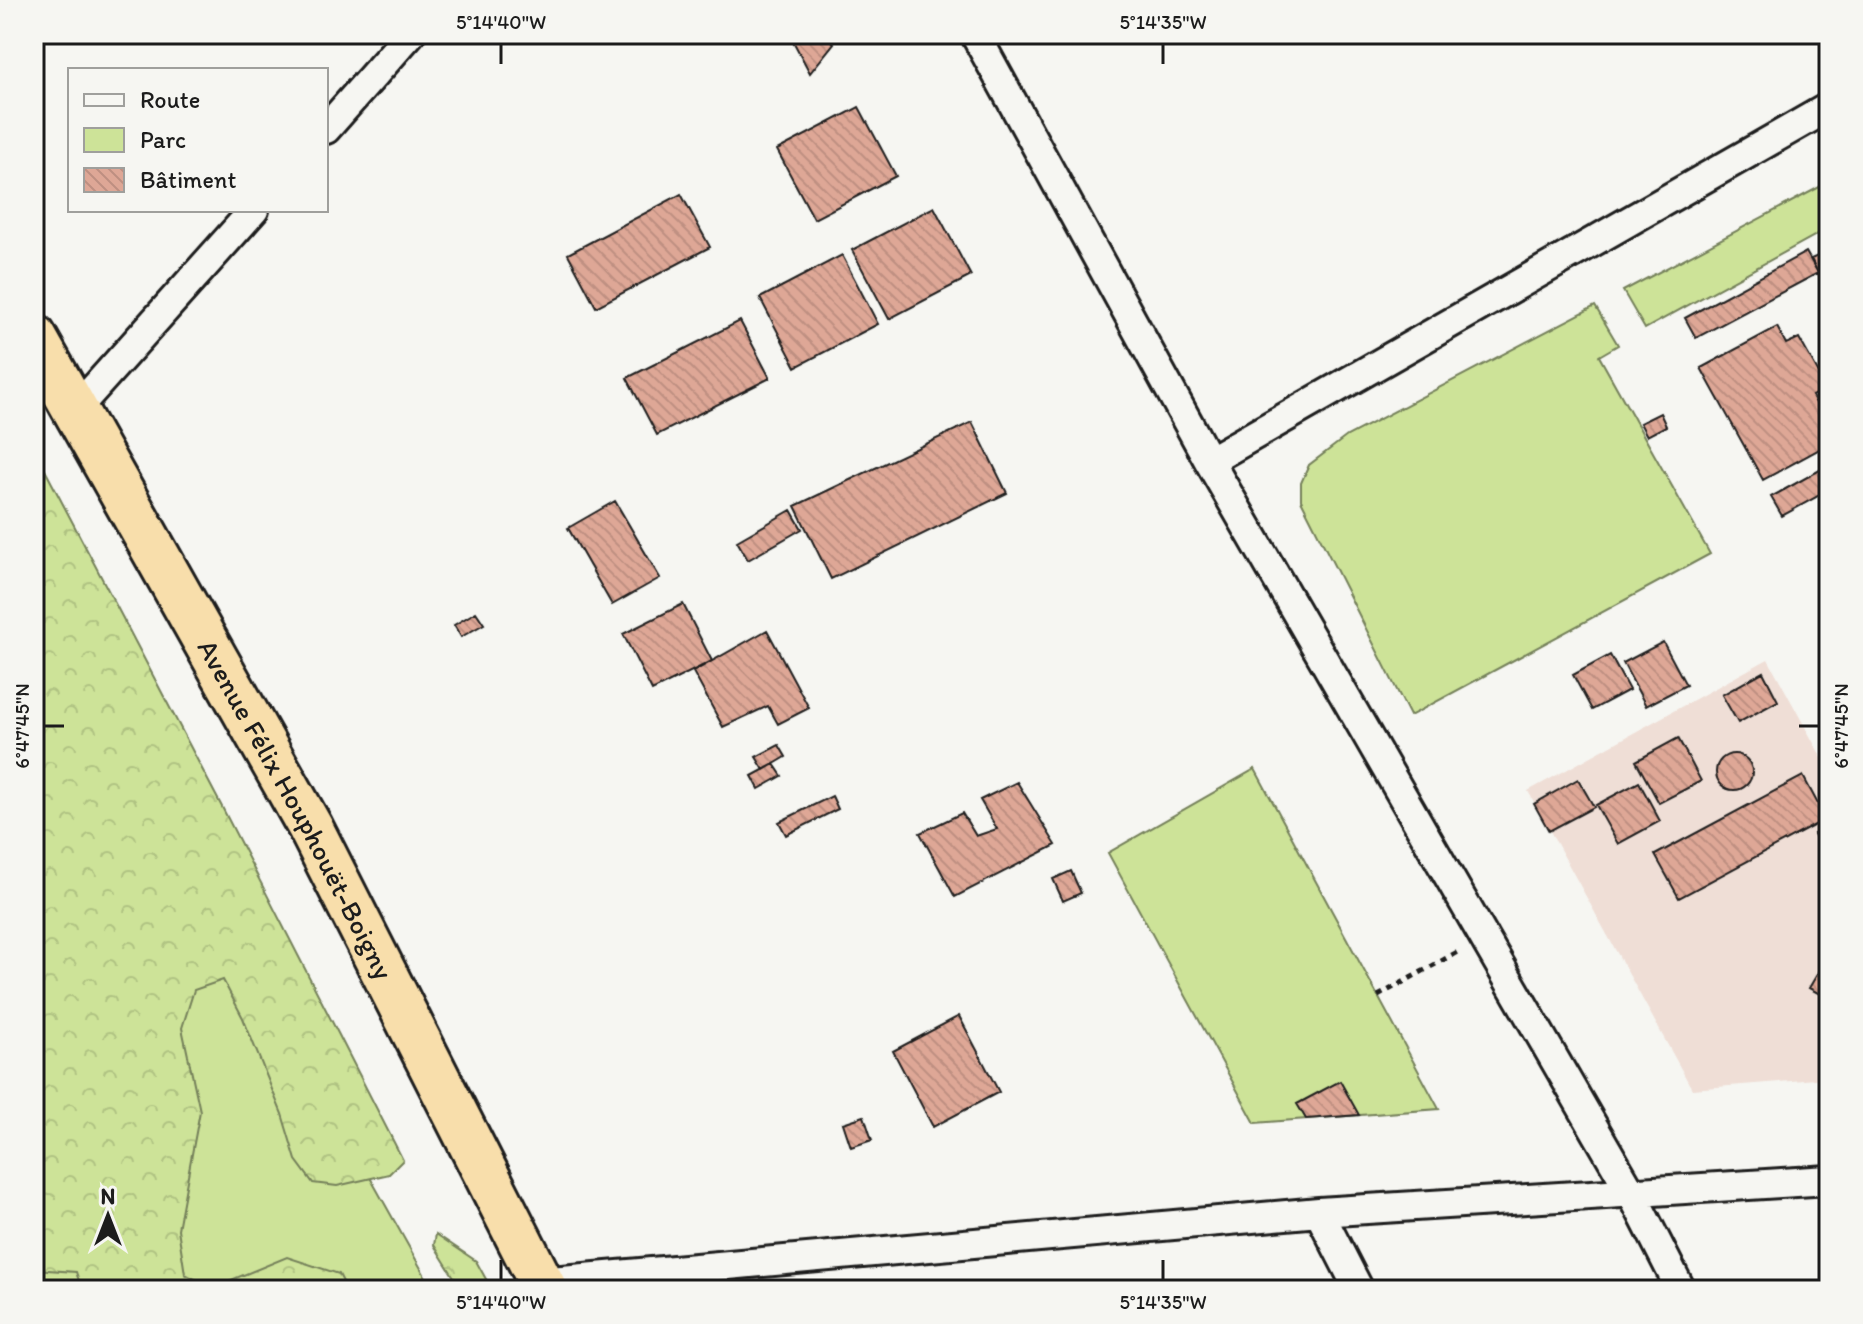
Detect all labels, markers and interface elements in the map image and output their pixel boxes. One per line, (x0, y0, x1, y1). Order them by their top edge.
text: 5°14'40"W (456, 10, 546, 34)
text: 5°14'35"W (1119, 10, 1207, 34)
legend (68, 68, 328, 212)
text: Route (140, 85, 200, 114)
text: Parc (140, 125, 186, 154)
text: Bâtiment (140, 165, 236, 194)
street label: Avenue Félix Houphouët-Boigny (191, 633, 401, 985)
text: 6°47'45"N (10, 683, 34, 769)
text: 6°47'45"N (1829, 683, 1853, 769)
north arrow (68, 1176, 148, 1256)
text: N (101, 1183, 115, 1210)
text: 5°14'40"W (456, 1290, 546, 1314)
text: 5°14'35"W (1119, 1290, 1207, 1314)

